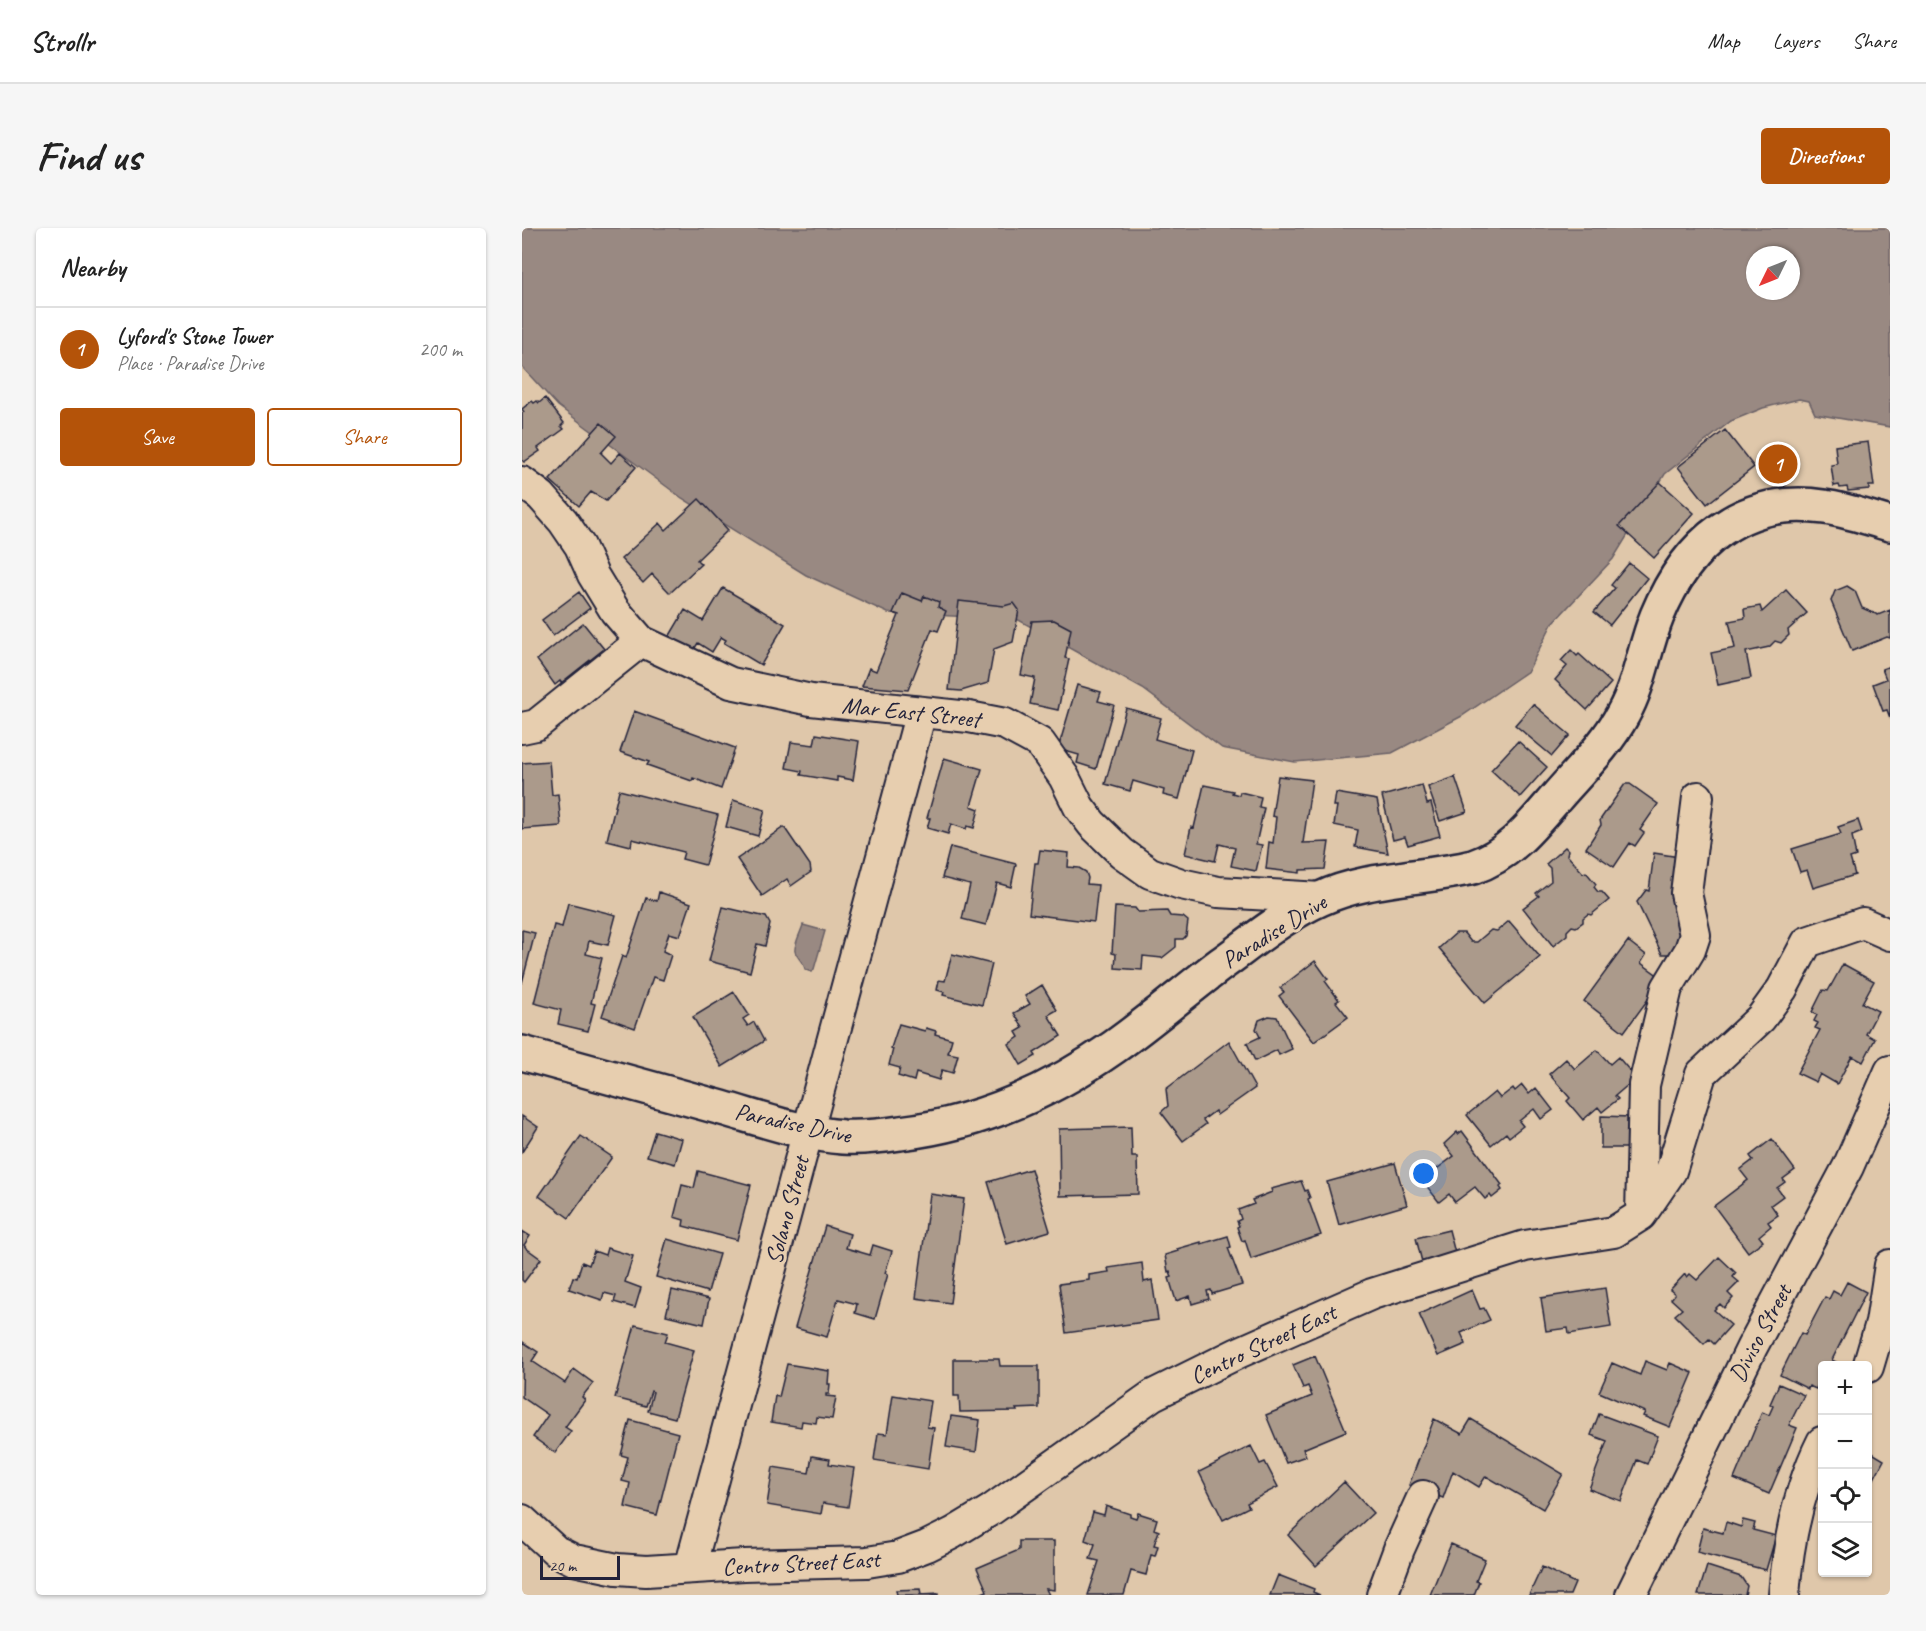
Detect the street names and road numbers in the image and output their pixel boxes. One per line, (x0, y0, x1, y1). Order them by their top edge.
street label: Mar East Street (840, 690, 985, 734)
street label: Paradise Drive (1216, 886, 1334, 975)
street label: Paradise Drive (732, 1096, 856, 1150)
street label: Solano Street (758, 1151, 816, 1267)
street label: Diviso Street (1722, 1278, 1799, 1387)
street label: Centro Street East (1185, 1296, 1342, 1391)
street label: Centro Street East (722, 1544, 882, 1582)

